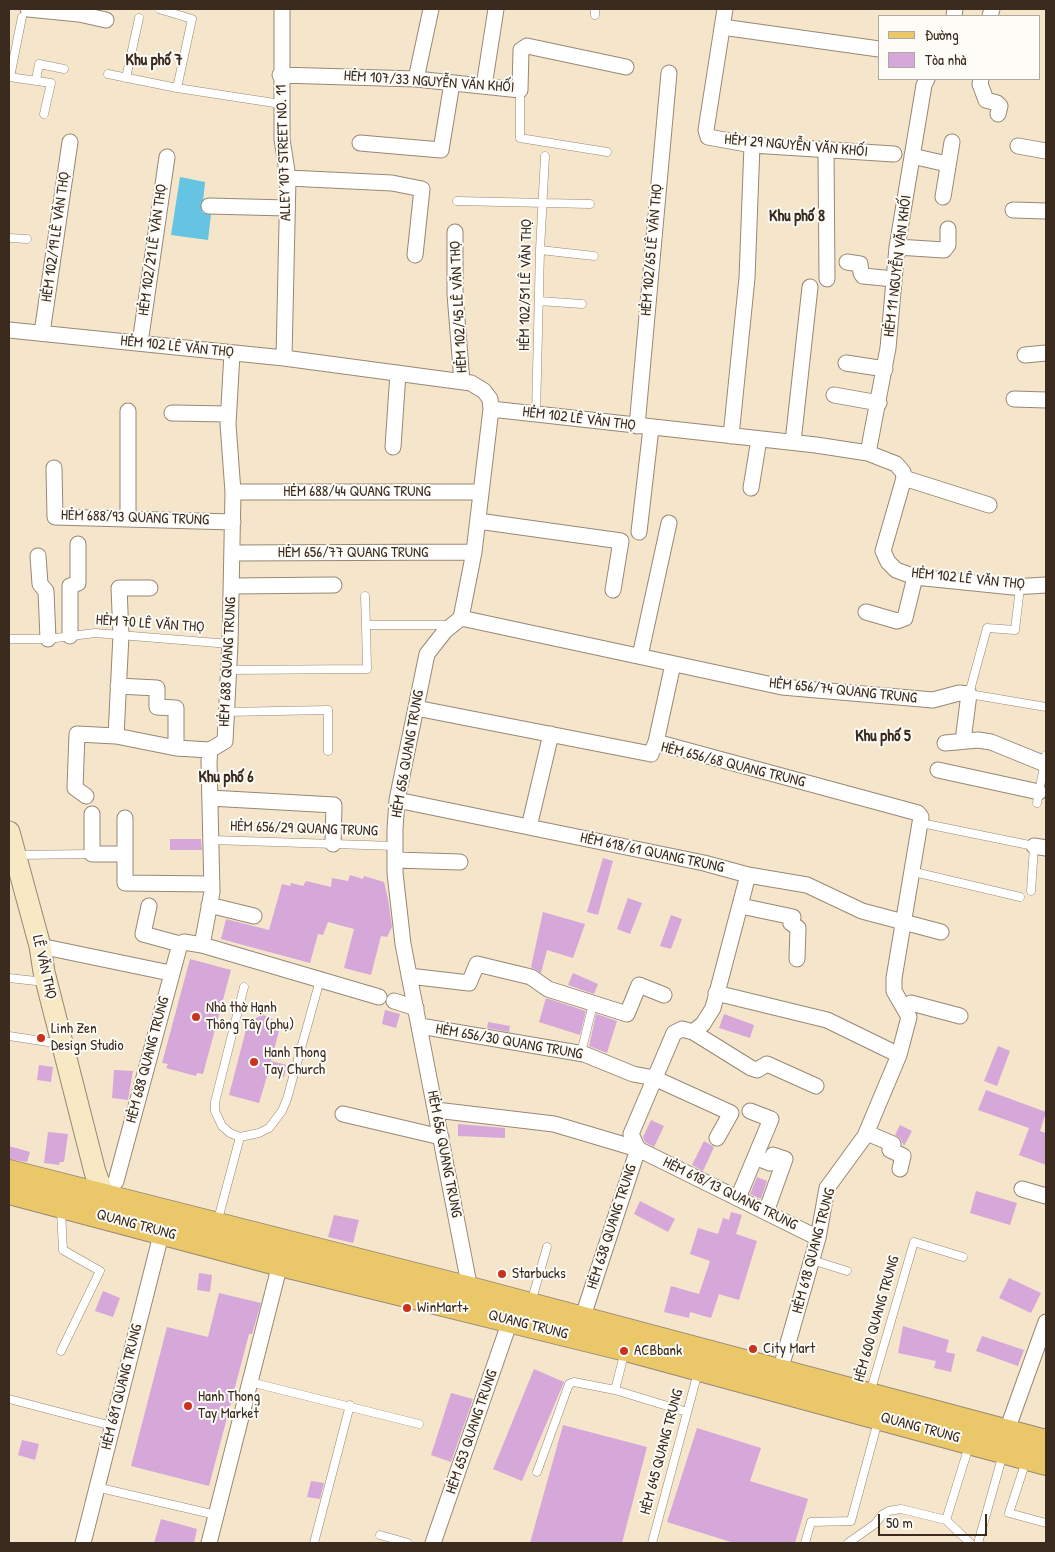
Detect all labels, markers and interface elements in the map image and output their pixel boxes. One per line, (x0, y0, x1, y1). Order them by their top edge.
legend (878, 15, 1040, 80)
text: Đường (925, 24, 959, 45)
text: Tòa nhà (925, 49, 966, 70)
district label: Khu phố 7 (126, 51, 182, 71)
street label: HẺM 107/33 NGUYỄN VĂN KHỐI (343, 67, 515, 97)
street label: ALLEY 107 STREET NO. 11 (273, 84, 295, 222)
street label: HẺM 29 NGUYỄN VĂN KHỐI (723, 131, 869, 161)
street label: HẺM 102/19 LÊ VĂN THỌ (38, 171, 74, 303)
street label: HẺM 102/21 LÊ VĂN THỌ (135, 183, 171, 317)
street label: HẺM 102/65 LÊ VĂN THỌ (637, 183, 667, 317)
street label: HẺM 11 NGUYỄN VĂN KHỐI (880, 194, 916, 338)
district label: Khu phố 8 (769, 207, 825, 227)
street label: HẺM 102/51 LÊ VĂN THỌ (516, 219, 536, 351)
street label: HẺM 102/45 LÊ VĂN THỌ (447, 241, 471, 373)
street label: HẺM 102 LÊ VĂN THỌ (119, 332, 235, 362)
street label: HẺM 102 LÊ VĂN THỌ (521, 403, 637, 435)
street label: HẺM 688/44 QUANG TRUNG (283, 483, 431, 501)
street label: HẺM 688/93 QUANG TRUNG (61, 506, 209, 530)
street label: HẺM 656/77 QUANG TRUNG (278, 544, 428, 562)
street label: HẺM 102 LÊ VĂN THỌ (910, 564, 1026, 594)
street label: HẺM 688 QUANG TRUNG (216, 597, 240, 727)
street label: HẺM 70 LÊ VĂN THỌ (95, 611, 205, 637)
street label: HẺM 656/74 QUANG TRUNG (768, 674, 918, 708)
street label: HẺM 656 QUANG TRUNG (388, 689, 428, 819)
district label: Khu phố 5 (855, 727, 911, 747)
street label: HẺM 656/68 QUANG TRUNG (659, 738, 807, 792)
district label: Khu phố 6 (198, 768, 254, 788)
street label: HẺM 656/29 QUANG TRUNG (230, 817, 378, 841)
street label: HẺM 618/61 QUANG TRUNG (578, 829, 726, 877)
street label: LÊ VĂN THỌ (28, 933, 60, 1001)
street label: HẺM 688 QUANG TRUNG (123, 995, 173, 1125)
place label: Nhà thờ Hạnh Thông Tây (phụ) (206, 999, 294, 1034)
marker: Nhà thờ Hạnh Thông Tây (phụ) (190, 1011, 202, 1023)
place label: Linh Zen Design Studio (51, 1020, 123, 1055)
street label: HẺM 656/30 QUANG TRUNG (434, 1020, 584, 1064)
marker: Linh Zen Design Studio (35, 1032, 47, 1044)
place label: Hanh Thong Tay Church (264, 1044, 326, 1079)
marker: Hanh Thong Tay Church (248, 1056, 260, 1068)
street label: HẺM 656 QUANG TRUNG (423, 1089, 465, 1219)
street label: HẺM 618/13 QUANG TRUNG (660, 1154, 800, 1234)
street label: HẺM 638 QUANG TRUNG (583, 1162, 641, 1292)
street label: HẺM 618 QUANG TRUNG (789, 1187, 839, 1315)
street label: QUANG TRUNG (94, 1206, 178, 1244)
street label: HẺM 600 QUANG TRUNG (850, 1254, 904, 1384)
place label: Starbucks (512, 1265, 566, 1283)
marker: Starbucks (496, 1268, 508, 1280)
place label: WinMart+ (417, 1299, 469, 1317)
marker: WinMart+ (401, 1302, 413, 1314)
street label: QUANG TRUNG (486, 1306, 570, 1344)
street label: HẺM 681 QUANG TRUNG (98, 1322, 146, 1452)
place label: City Mart (763, 1340, 815, 1358)
place label: ACBbank (634, 1342, 682, 1360)
marker: City Mart (747, 1343, 759, 1355)
marker: ACBbank (618, 1345, 630, 1357)
street label: HẺM 653 QUANG TRUNG (442, 1368, 502, 1496)
place label: Hanh Thong Tay Market (198, 1388, 260, 1423)
street label: HẺM 645 QUANG TRUNG (637, 1388, 687, 1516)
marker: Hanh Thong Tay Market (182, 1400, 194, 1412)
street label: QUANG TRUNG (878, 1409, 962, 1447)
scale bar (880, 1504, 989, 1536)
text: 50 m (886, 1512, 913, 1533)

